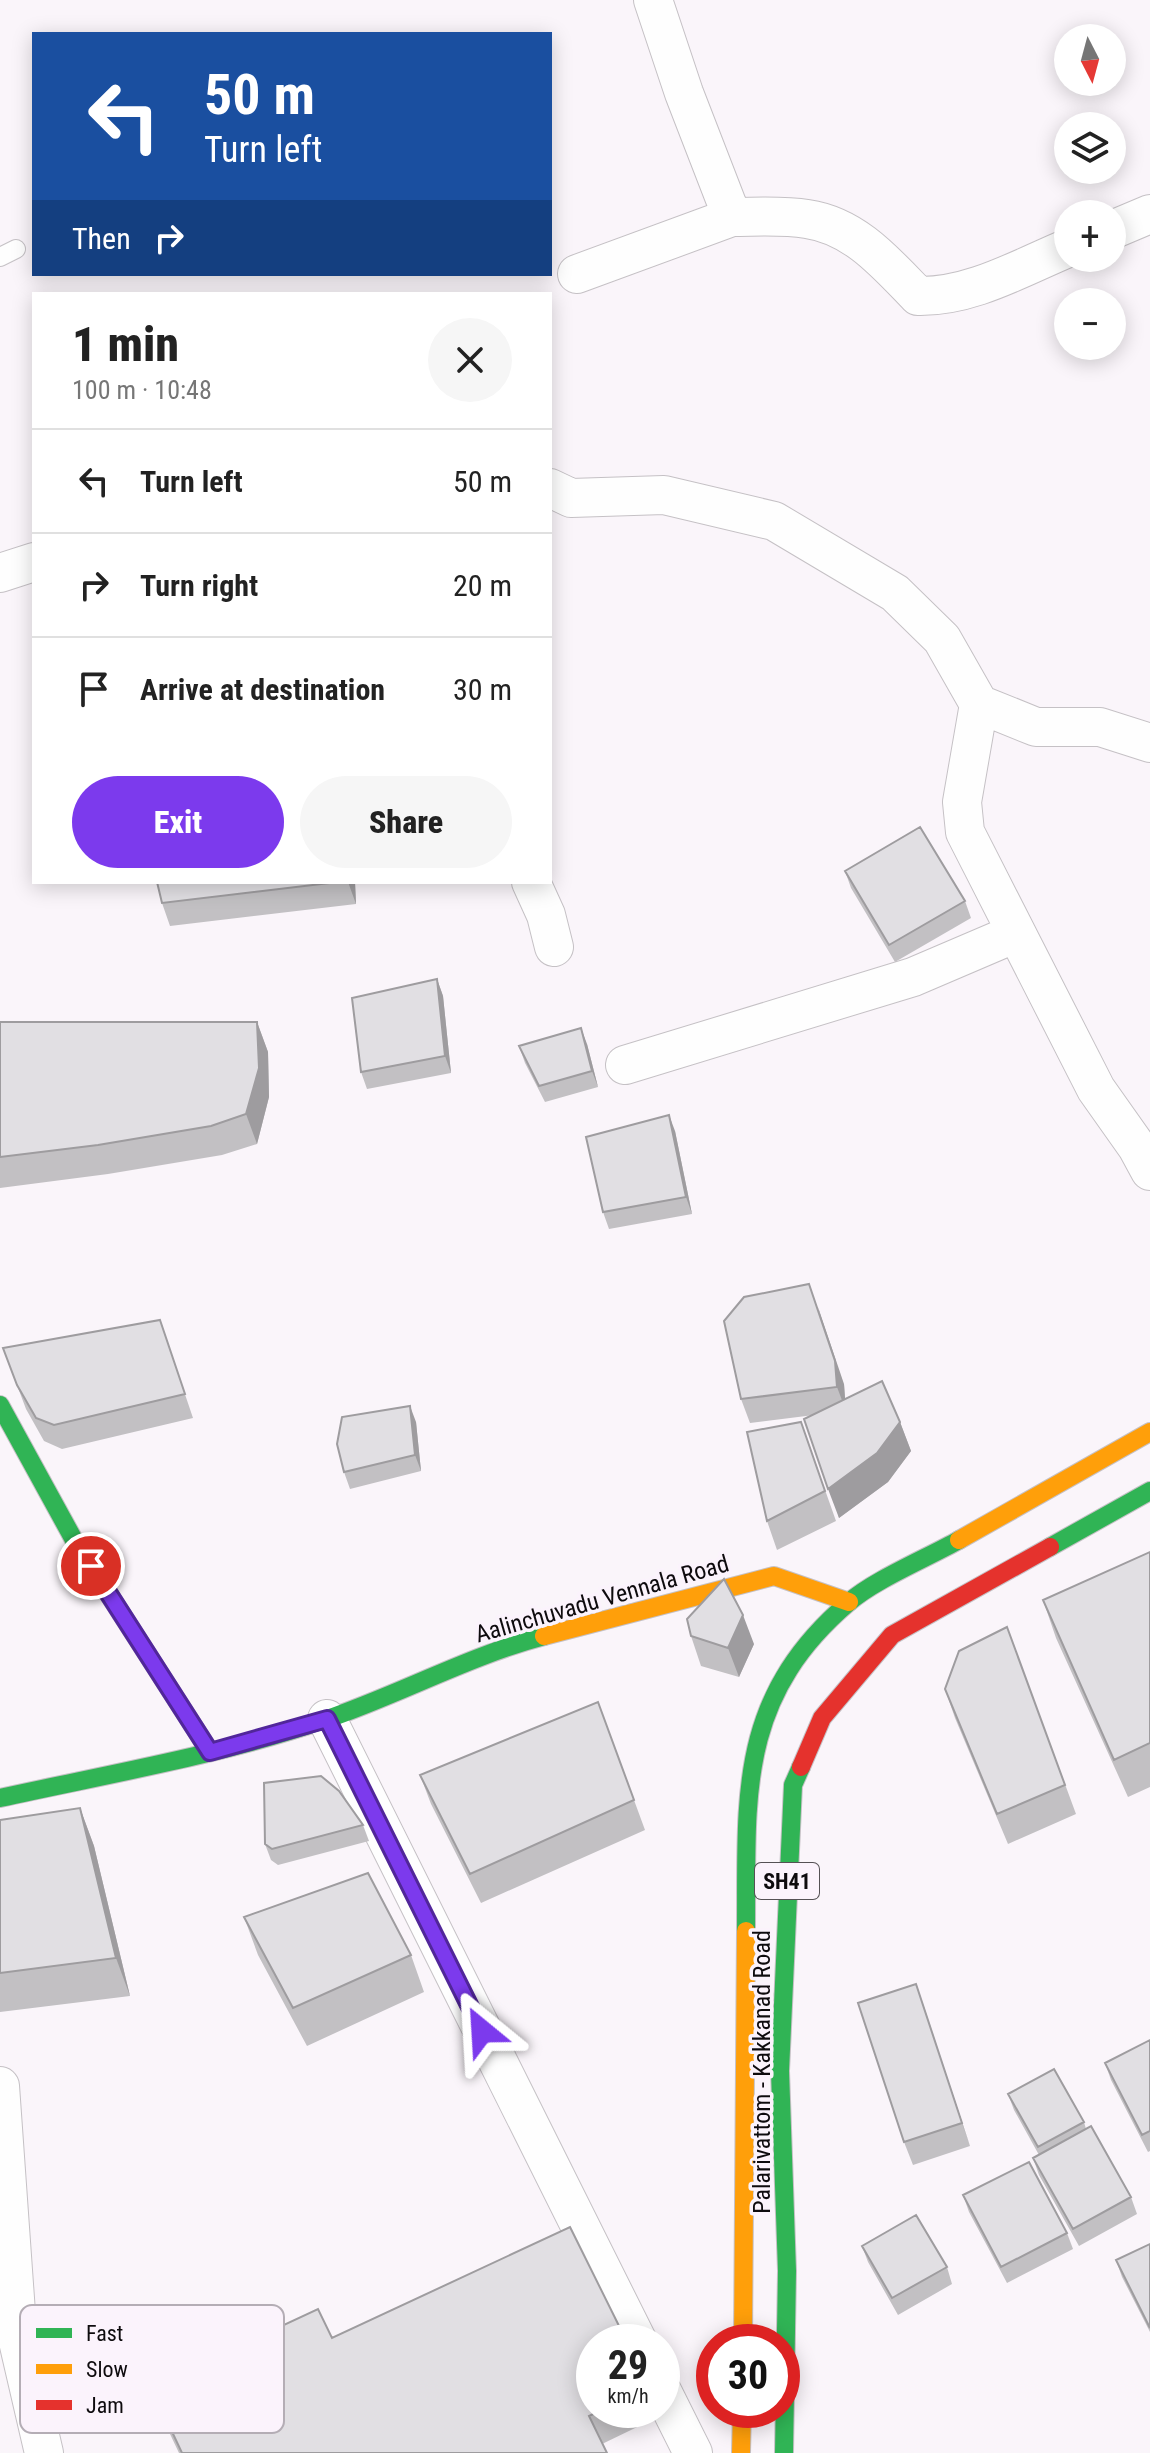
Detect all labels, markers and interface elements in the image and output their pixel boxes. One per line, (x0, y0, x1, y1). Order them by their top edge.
north arrow (1054, 24, 1126, 96)
map controls (1054, 24, 1126, 360)
text: 50 m (204, 62, 315, 128)
icon: left (72, 64, 176, 168)
button: layers (1054, 112, 1126, 184)
text: Turn left (204, 129, 322, 171)
button: + (1054, 200, 1126, 272)
icon: right (147, 216, 191, 260)
text: Then (72, 221, 131, 256)
button: − (1054, 288, 1126, 360)
text: 1 min (72, 316, 179, 373)
button: close (428, 318, 512, 402)
text: 100 m · 10:48 (72, 375, 212, 405)
icon: left (72, 459, 116, 503)
text: Turn left (140, 464, 243, 499)
text: 50 m (453, 464, 512, 499)
icon: right (72, 563, 116, 607)
text: Turn right (140, 568, 258, 603)
text: 20 m (453, 568, 512, 603)
icon: arrive (72, 667, 116, 711)
text: Arrive at destination (140, 672, 385, 707)
text: 30 m (453, 672, 512, 707)
button: Exit (72, 776, 284, 868)
button: Share (300, 776, 512, 868)
pin (57, 1532, 125, 1600)
icon: arrive (69, 1544, 113, 1588)
street label: Aalinchuvadu Vennala Road (472, 1549, 732, 1649)
road number: SH41 (755, 1863, 819, 1899)
street label: Palarivattom - Kakkanad Road (748, 1930, 776, 2214)
position arrow (440, 1989, 524, 2073)
legend (20, 2305, 284, 2433)
text: Fast (86, 2321, 123, 2346)
speed limit sign: 30 (696, 2324, 800, 2428)
text: 29 (608, 2342, 648, 2389)
text: Slow (86, 2357, 128, 2382)
text: km/h (607, 2384, 649, 2408)
text: Jam (86, 2393, 124, 2418)

